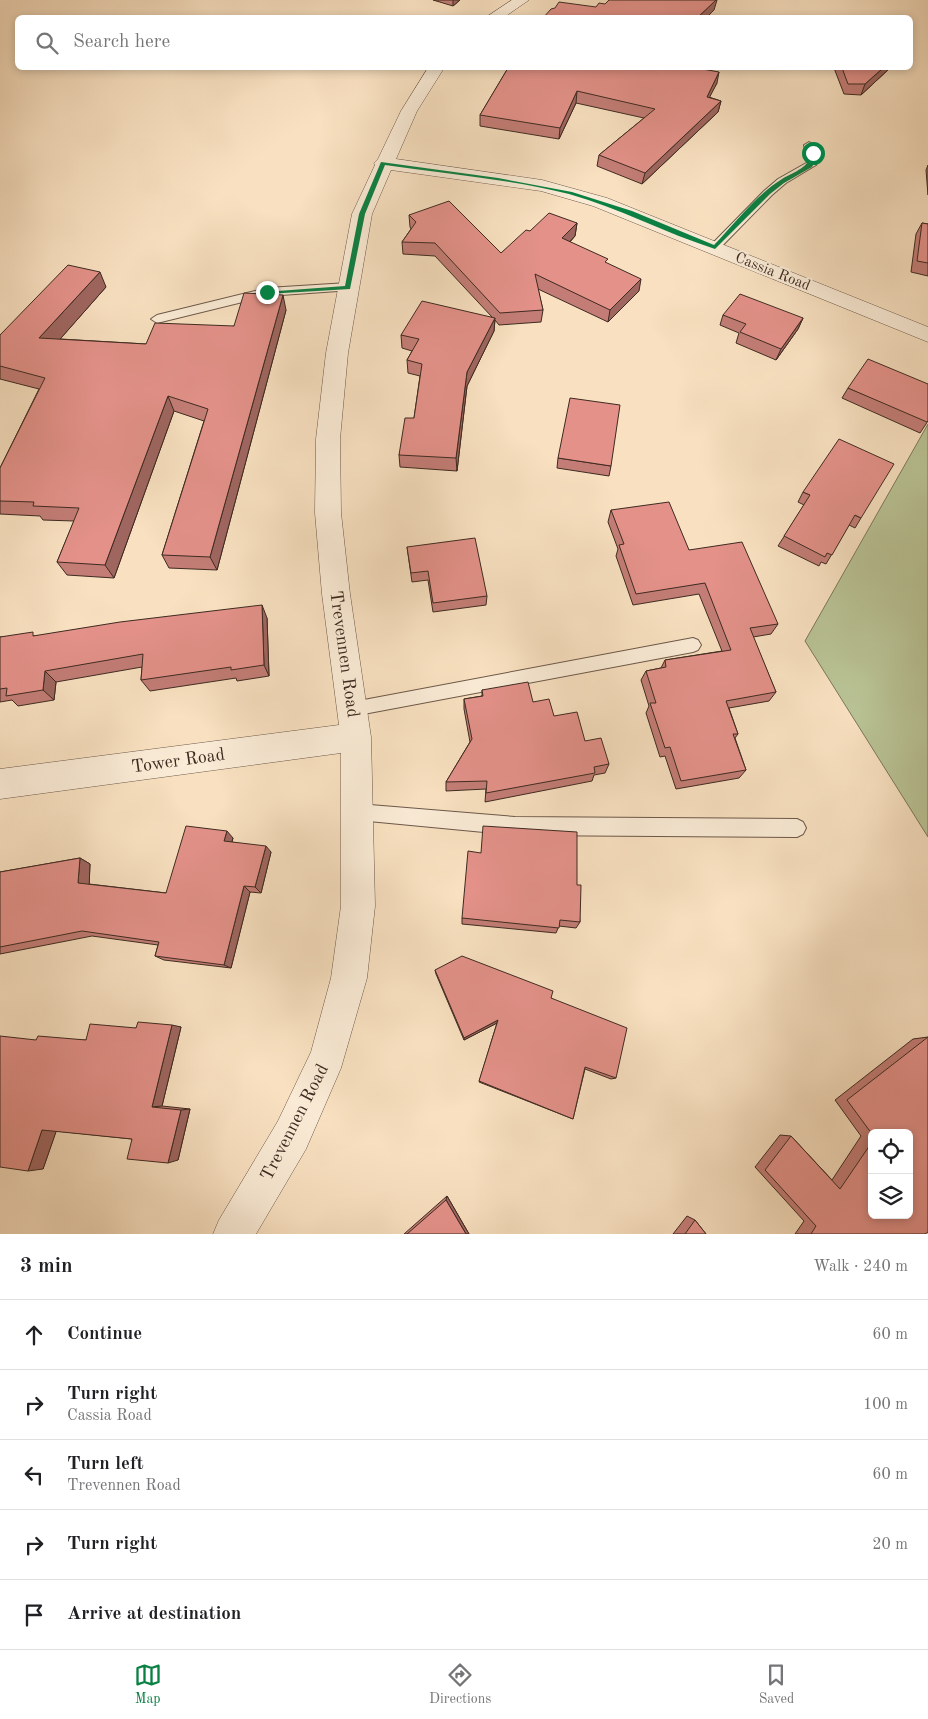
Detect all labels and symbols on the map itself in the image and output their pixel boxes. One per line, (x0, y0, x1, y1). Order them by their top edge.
route start (802, 142, 825, 165)
street label: Cassia Road (733, 251, 812, 294)
route end (256, 281, 279, 304)
street label: Trevennen Road (326, 589, 362, 719)
street label: Tower Road (130, 746, 226, 776)
street label: Trevennen Road (258, 1061, 332, 1184)

